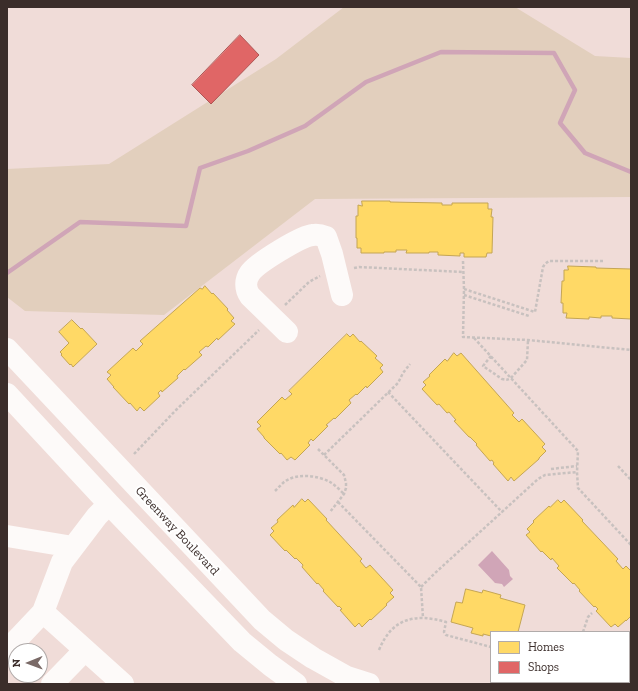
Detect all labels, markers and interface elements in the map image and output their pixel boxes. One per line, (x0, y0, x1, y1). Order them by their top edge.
street label: Greenway Boulevard (132, 483, 222, 579)
legend (490, 631, 630, 683)
text: Homes (528, 640, 564, 654)
north arrow (8, 643, 48, 683)
text: N (10, 659, 23, 668)
text: Shops (528, 660, 559, 674)

